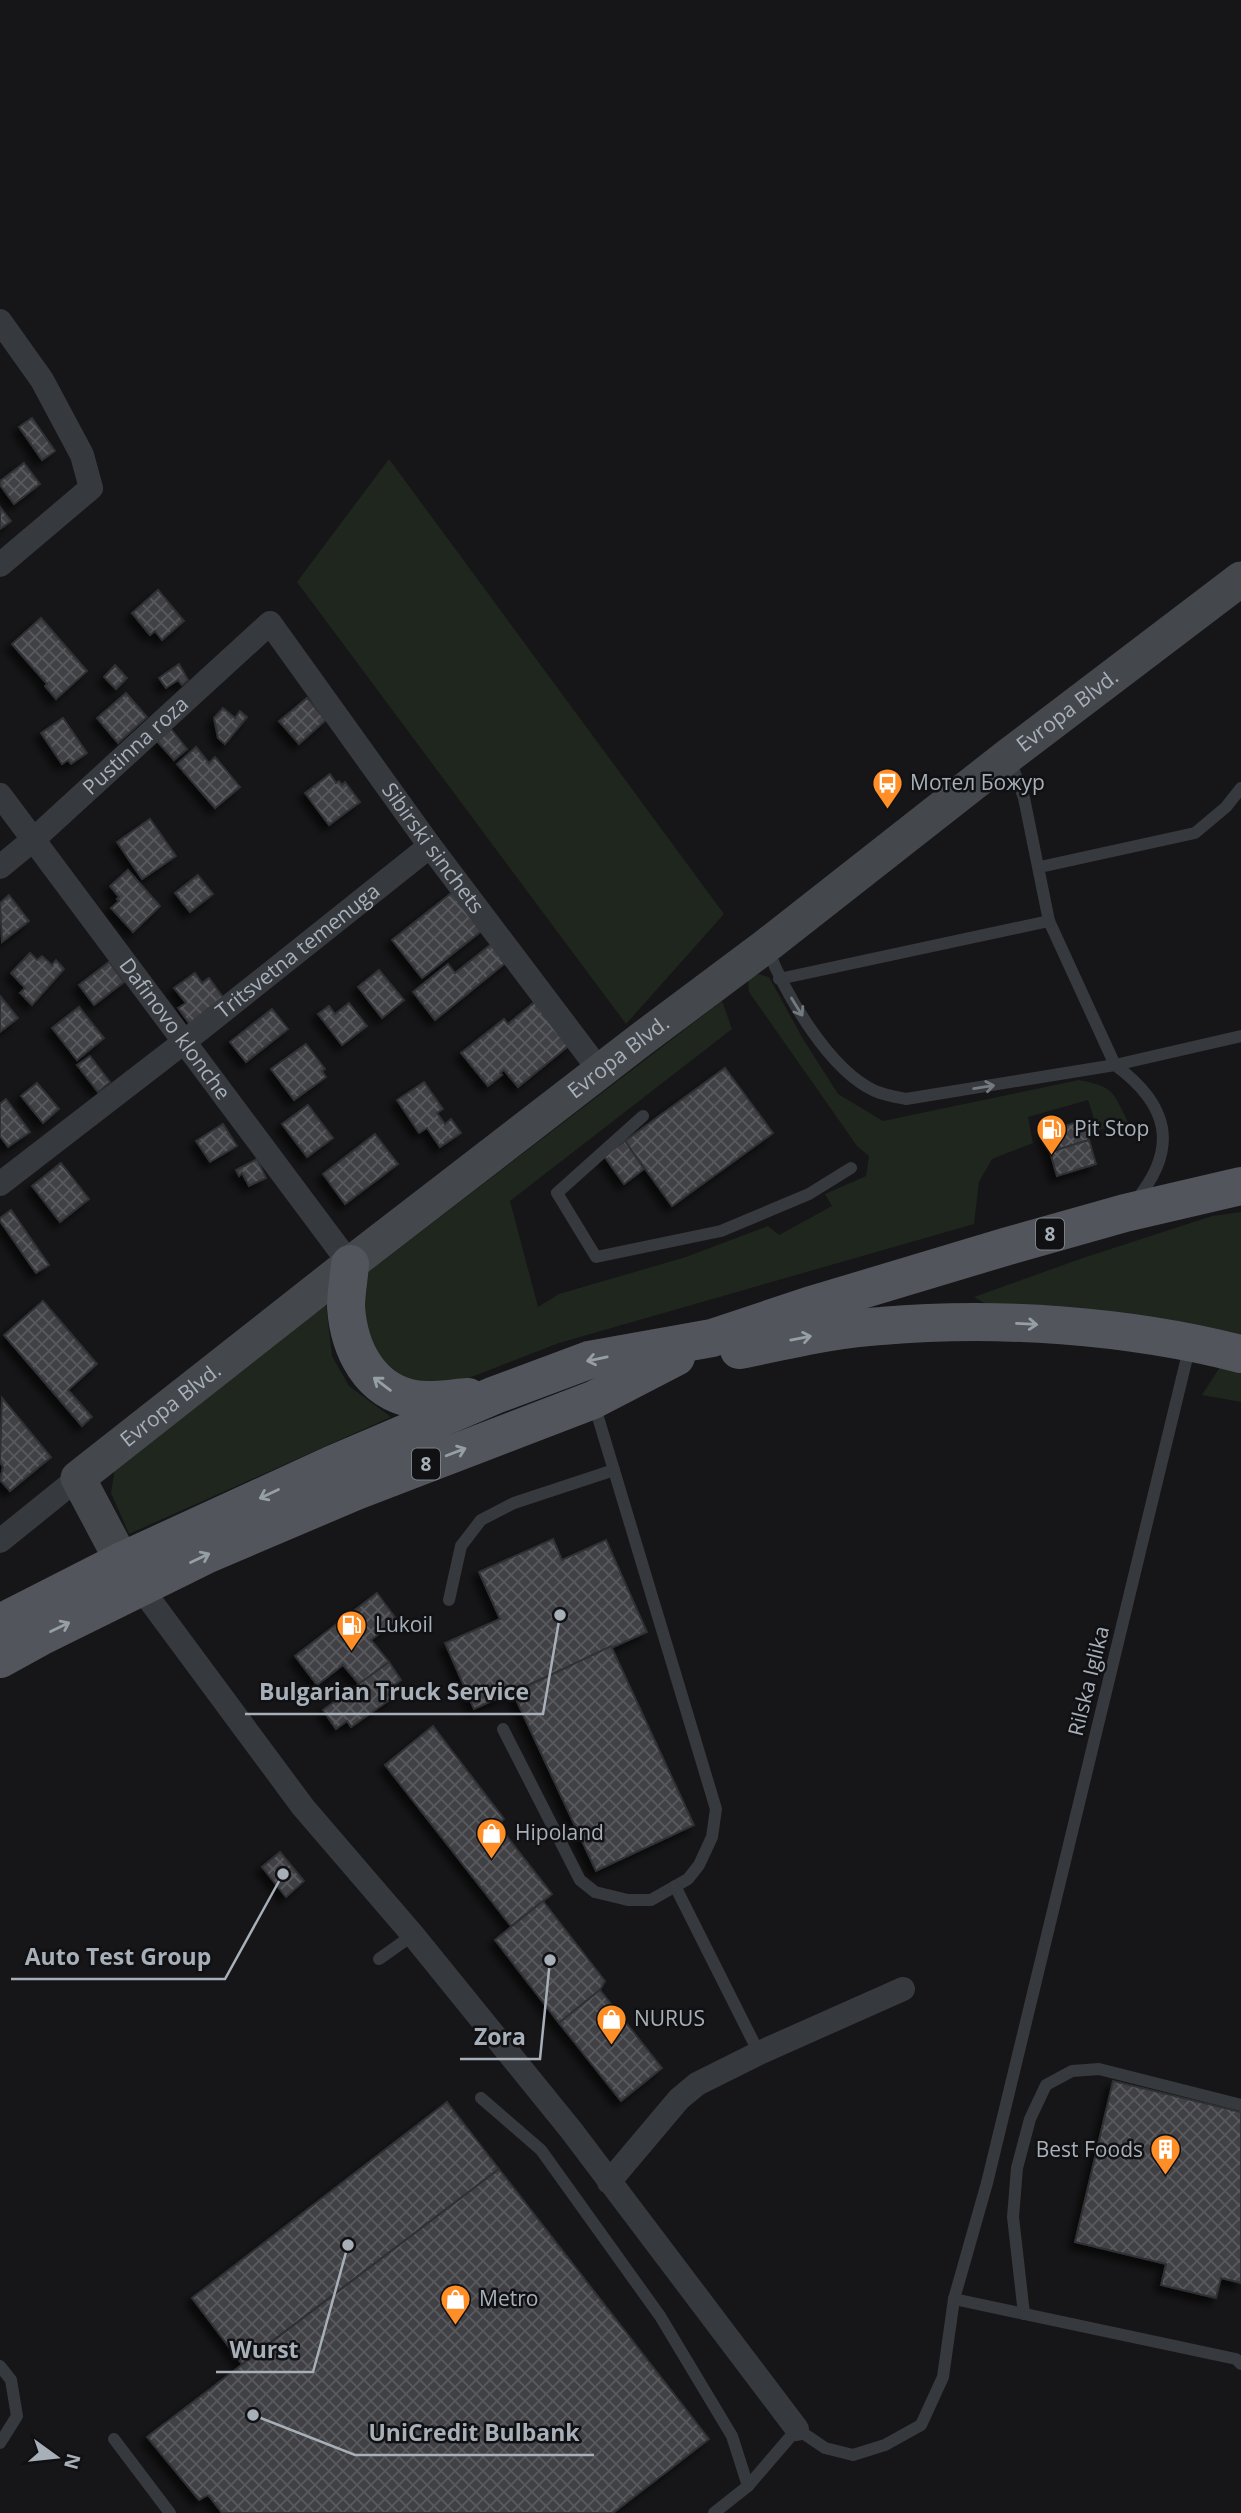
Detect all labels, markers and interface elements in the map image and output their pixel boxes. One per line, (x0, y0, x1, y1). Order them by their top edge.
street label: Evropa Blvd. (1010, 662, 1124, 758)
street label: Pustinna roza (76, 690, 194, 801)
bus stop icon: Мотел Божур (870, 766, 904, 810)
place label: Мотел Божур (910, 768, 1045, 796)
street label: Sibirski sinchets (376, 777, 491, 919)
street label: Tritsvetna temenuga (209, 877, 385, 1024)
street label: Dafinovo klonche (113, 952, 238, 1105)
one-way arrow (790, 996, 804, 1016)
street label: Evropa Blvd. (561, 1008, 674, 1104)
one-way arrow (972, 1080, 995, 1093)
fuel station icon: Pit Stop (1034, 1112, 1068, 1156)
place label: Pit Stop (1074, 1114, 1149, 1142)
road number: 8 (1036, 1218, 1064, 1250)
one-way arrow (1015, 1318, 1038, 1331)
one-way arrow (789, 1331, 812, 1345)
one-way arrow (586, 1353, 609, 1367)
street label: Evropa Blvd. (114, 1356, 226, 1453)
one-way arrow (373, 1377, 392, 1392)
one-way arrow (445, 1445, 467, 1458)
road number: 8 (412, 1448, 440, 1480)
one-way arrow (259, 1487, 280, 1501)
one-way arrow (189, 1551, 211, 1564)
fuel station icon: Lukoil (335, 1608, 369, 1652)
place label: Lukoil (375, 1610, 433, 1638)
one-way arrow (49, 1619, 70, 1633)
street label: Rilska Iglika (1061, 1623, 1115, 1739)
callout: Bulgarian Truck Service (245, 1670, 543, 1714)
text: Bulgarian Truck Service (259, 1675, 529, 1707)
shop icon: Hipoland (475, 1816, 509, 1860)
place label: Hipoland (515, 1818, 604, 1846)
callout: Auto Test Group (11, 1935, 225, 1979)
text: Auto Test Group (25, 1940, 211, 1972)
shop icon: NURUS (594, 2002, 628, 2046)
place label: NURUS (634, 2004, 705, 2032)
callout: Zora (460, 2015, 540, 2059)
text: Zora (474, 2020, 526, 2052)
building icon: Best Foods (1149, 2133, 1183, 2177)
place label: Best Foods (1036, 2135, 1143, 2163)
shop icon: Metro (439, 2282, 473, 2326)
place label: Metro (479, 2284, 538, 2312)
callout: Wurst (216, 2328, 313, 2372)
text: Wurst (229, 2333, 299, 2365)
callout: UniCredit Bulbank (355, 2411, 594, 2455)
text: UniCredit Bulbank (368, 2416, 580, 2448)
north arrow (21, 2422, 91, 2492)
text: N (58, 2451, 87, 2472)

